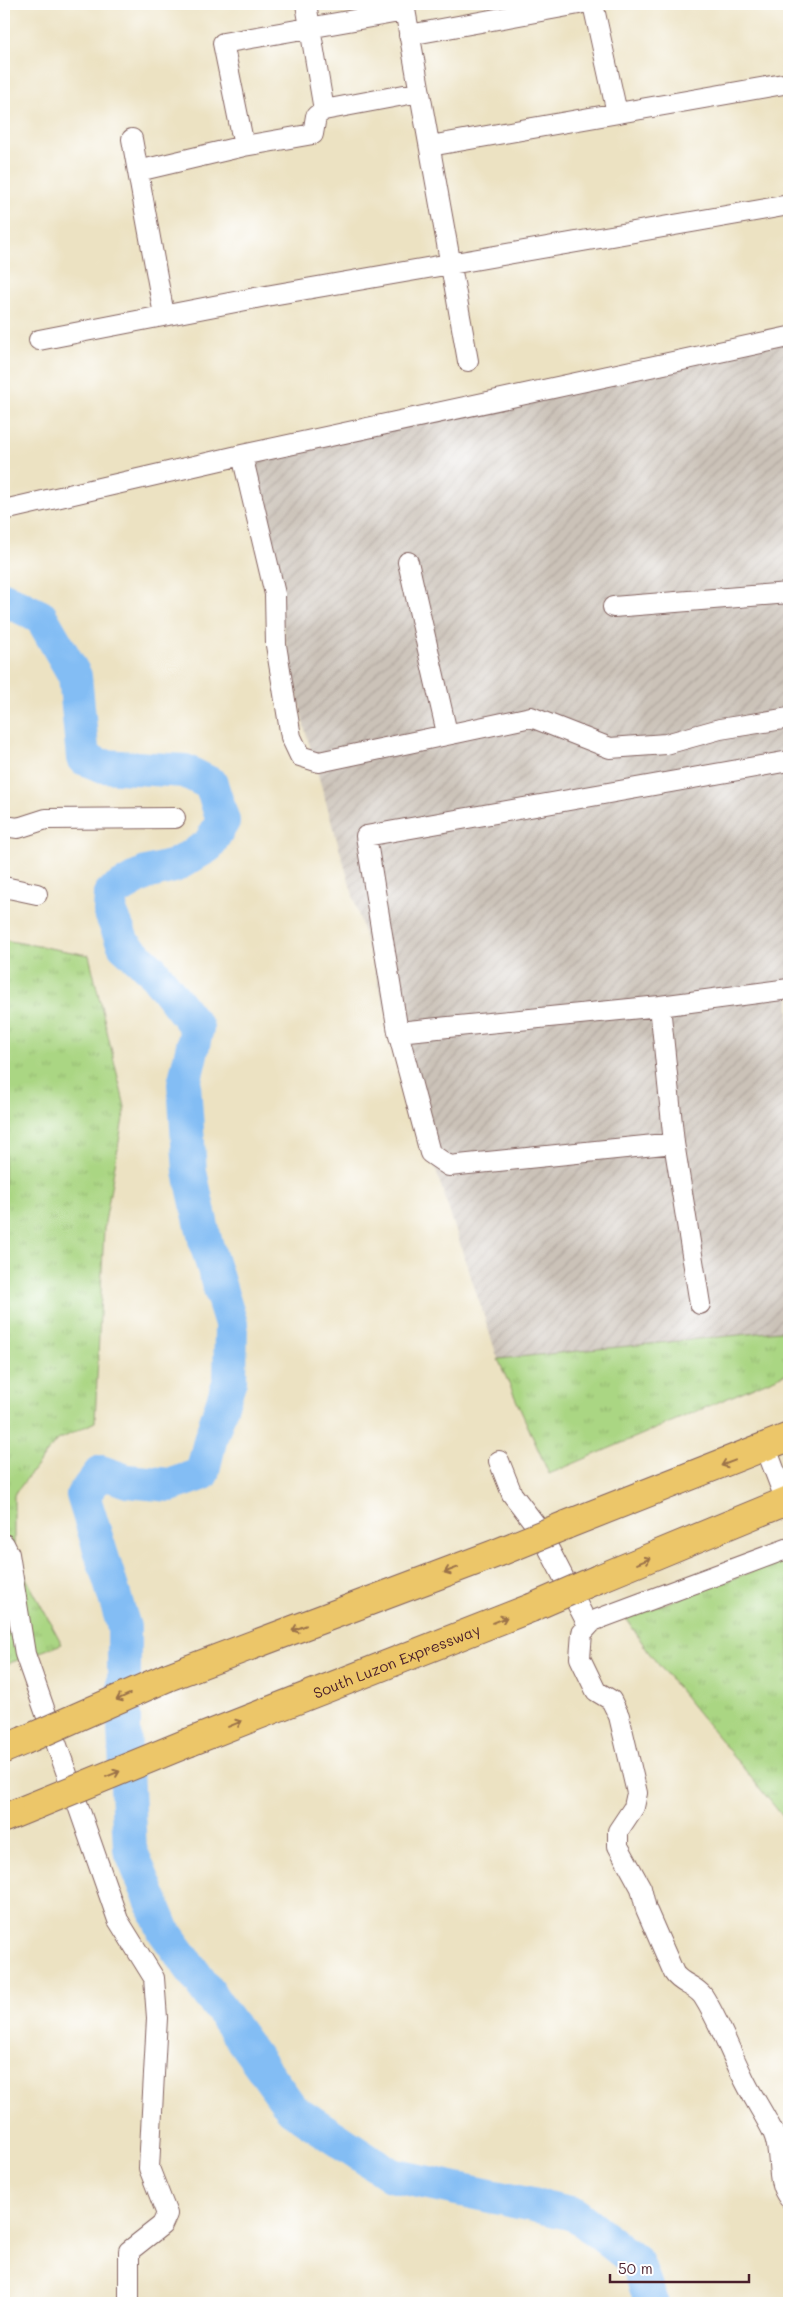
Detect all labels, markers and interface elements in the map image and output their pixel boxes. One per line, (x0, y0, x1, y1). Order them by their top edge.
one-way arrow (721, 1458, 736, 1468)
one-way arrow (636, 1555, 651, 1564)
one-way arrow (444, 1566, 459, 1575)
one-way arrow (492, 1615, 507, 1624)
street label: South Luzon Expressway (310, 1619, 483, 1703)
one-way arrow (292, 1623, 307, 1633)
one-way arrow (116, 1692, 131, 1702)
one-way arrow (227, 1719, 242, 1729)
one-way arrow (105, 1768, 120, 1778)
scale bar (610, 2252, 749, 2284)
text: 50 m (618, 2258, 653, 2278)

